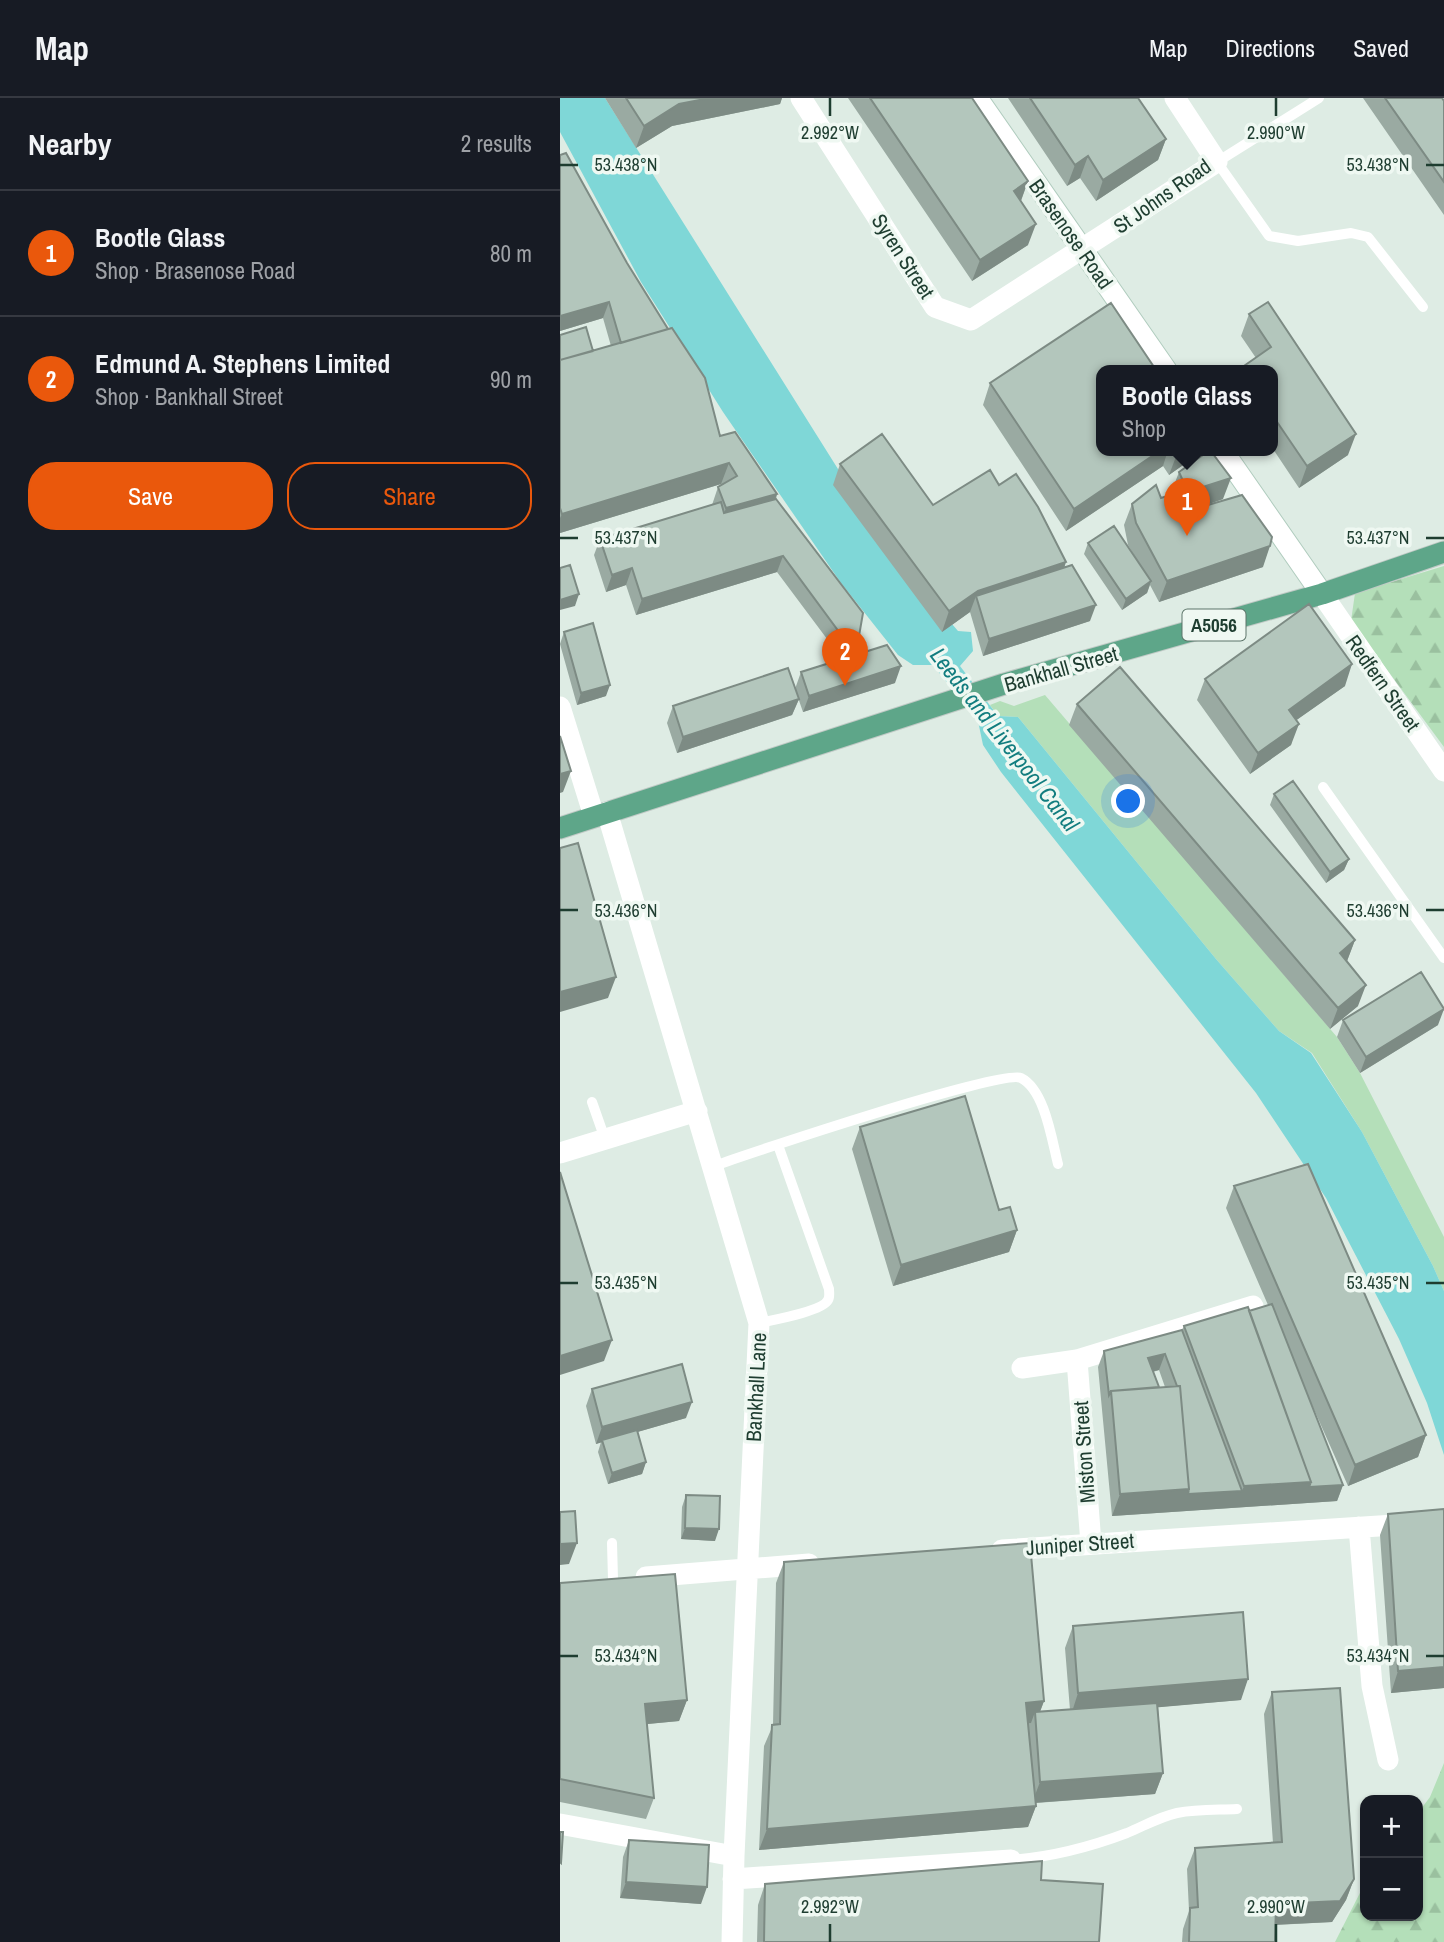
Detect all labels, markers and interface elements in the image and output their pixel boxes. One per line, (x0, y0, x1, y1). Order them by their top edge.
text: Map (35, 26, 89, 70)
text: Map (1149, 32, 1187, 64)
text: Directions (1225, 32, 1315, 64)
text: Saved (1353, 32, 1409, 64)
text: 2.992°W (801, 120, 859, 145)
text: 2.990°W (1247, 120, 1305, 145)
text: Nearby (28, 124, 111, 164)
text: 2 results (461, 128, 532, 159)
text: 53.438°N (595, 152, 658, 177)
street label: St Johns Road (1107, 152, 1217, 240)
text: 53.438°N (1347, 152, 1410, 177)
street label: Brasenose Road (1022, 173, 1120, 295)
street label: Syren Street (865, 208, 941, 304)
text: Bootle Glass (95, 220, 225, 255)
text: 1 (46, 238, 56, 269)
text: 80 m (490, 238, 532, 269)
text: Shop · Brasenose Road (95, 255, 295, 286)
text: Edmund A. Stephens Limited (95, 346, 390, 381)
text: 2 (46, 364, 56, 395)
text: 90 m (490, 364, 532, 395)
popup (1096, 365, 1278, 456)
text: Bootle Glass (1122, 378, 1252, 413)
text: Shop · Bankhall Street (95, 381, 283, 412)
text: Shop (1122, 413, 1166, 444)
button: Save (28, 462, 273, 530)
button: Share (287, 462, 532, 530)
pin: 1 (1164, 478, 1210, 536)
text: 53.437°N (595, 525, 658, 550)
text: 53.437°N (1347, 525, 1410, 550)
road number: A5056 (1182, 610, 1246, 640)
pin: 2 (822, 628, 868, 686)
street label: Redfern Street (1339, 629, 1427, 737)
street label: Bankhall Street (1001, 639, 1121, 699)
water label: Leeds and Liverpool Canal (923, 641, 1087, 838)
your location (1111, 784, 1145, 818)
text: 53.436°N (595, 898, 658, 923)
text: 53.436°N (1347, 898, 1410, 923)
text: 53.435°N (595, 1270, 658, 1295)
text: 53.435°N (1347, 1270, 1410, 1295)
street label: Bankhall Lane (739, 1332, 773, 1442)
street label: Miston Street (1066, 1400, 1102, 1504)
street label: Juniper Street (1025, 1526, 1135, 1562)
text: 53.434°N (595, 1643, 658, 1668)
text: 53.434°N (1347, 1643, 1410, 1668)
map controls (1360, 1795, 1423, 1921)
button: + (1360, 1795, 1423, 1858)
button: − (1360, 1858, 1423, 1921)
text: 2.992°W (801, 1894, 859, 1919)
text: 2.990°W (1247, 1894, 1305, 1919)

